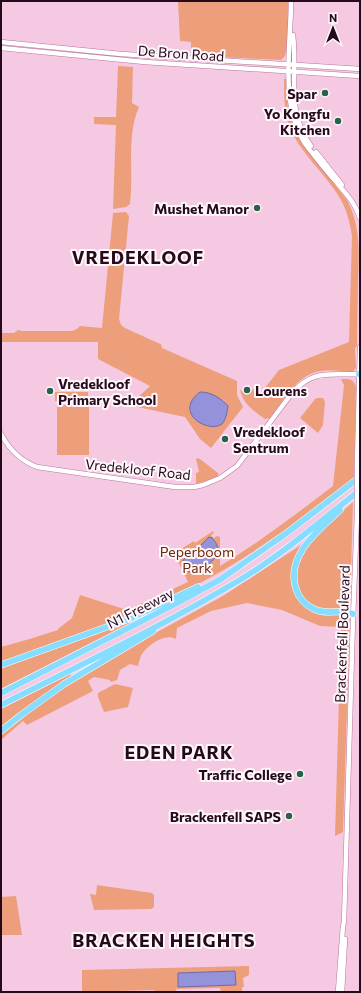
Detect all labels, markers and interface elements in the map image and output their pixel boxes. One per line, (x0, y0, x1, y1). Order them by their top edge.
north arrow (313, 8, 353, 48)
text: N (329, 11, 337, 24)
street label: De Bron Road (137, 42, 225, 64)
place label: Spar (287, 85, 317, 102)
marker: Spar (320, 88, 330, 98)
place label: Yo Kongfu Kitchen (264, 105, 330, 138)
marker: Yo Kongfu Kitchen (333, 116, 343, 126)
place label: Mushet Manor (154, 200, 249, 217)
marker: Mushet Manor (252, 203, 262, 213)
district label: VREDEKLOOF (72, 246, 204, 268)
place label: Vredekloof Primary School (58, 375, 156, 408)
place label: Lourens (255, 382, 308, 399)
marker: Lourens (242, 385, 252, 395)
marker: Vredekloof Primary School (45, 386, 55, 396)
place label: Vredekloof Sentrum (233, 423, 305, 456)
marker: Vredekloof Sentrum (220, 434, 230, 444)
street label: Vredekloof Road (85, 455, 191, 483)
park label: Peperboom Park (160, 543, 234, 576)
street label: Brackenfell Boulevard (331, 565, 353, 703)
street label: N1 Freeway (104, 584, 176, 632)
district label: EDEN PARK (124, 741, 234, 763)
place label: Traffic College (199, 766, 292, 783)
marker: Traffic College (295, 769, 305, 779)
place label: Brackenfell SAPS (170, 808, 281, 825)
marker: Brackenfell SAPS (284, 811, 294, 821)
district label: BRACKEN HEIGHTS (72, 929, 256, 951)

